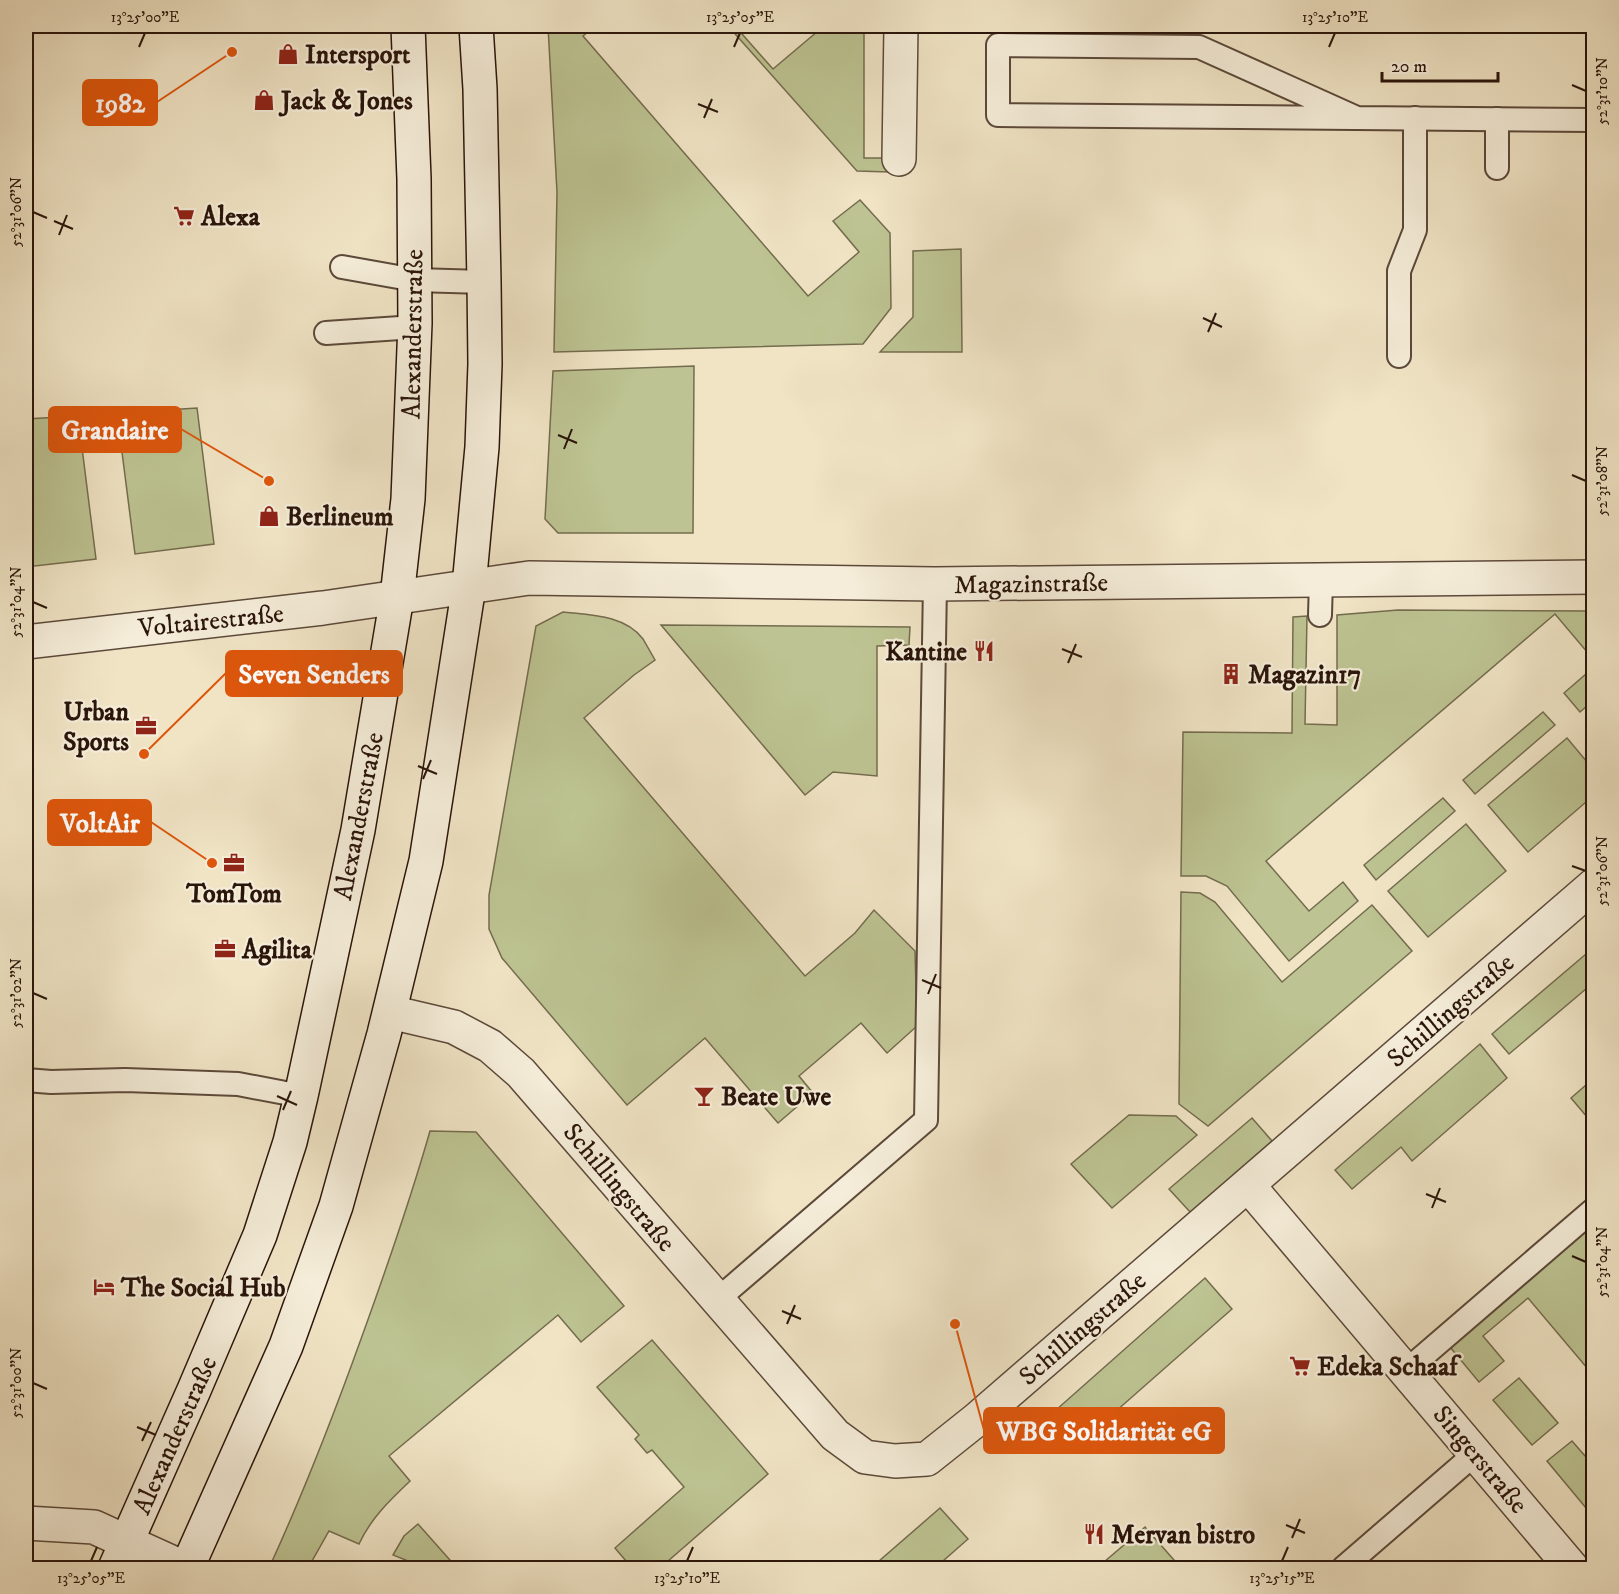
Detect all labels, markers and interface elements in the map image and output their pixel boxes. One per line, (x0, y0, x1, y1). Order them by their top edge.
text: 13°25'00"E (111, 8, 180, 27)
text: 13°25'05"E (706, 8, 774, 27)
text: 13°25'10"E (1302, 8, 1368, 27)
place label: Intersport (305, 39, 411, 72)
shop icon: Intersport (276, 42, 300, 66)
scale bar (1382, 45, 1498, 83)
text: 20 m (1391, 56, 1427, 78)
text: 52°31'10"N (1593, 57, 1612, 125)
callout: 1982 (83, 80, 157, 125)
place label: Jack & Jones (278, 85, 413, 118)
text: 1982 (95, 87, 146, 121)
shop icon: Jack & Jones (252, 88, 276, 112)
text: 52°31'06"N (7, 177, 26, 247)
place label: Alexa (200, 201, 261, 234)
supermarket icon: Alexa (172, 204, 196, 228)
street label: Alexanderstraße (396, 249, 431, 419)
callout: Grandaire (49, 407, 181, 452)
text: Grandaire (61, 414, 169, 448)
text: 52°31'08"N (1593, 446, 1612, 516)
place label: Berlineum (286, 501, 394, 534)
shop icon: Berlineum (257, 504, 281, 528)
text: 52°31'04"N (7, 567, 26, 638)
street label: Magazinstraße (954, 567, 1108, 602)
street label: Voltairestraße (136, 597, 286, 646)
place label: Kantine (885, 636, 967, 669)
restaurant icon: Kantine (972, 639, 996, 663)
callout: Seven Senders (226, 651, 402, 696)
text: Seven Senders (238, 658, 390, 692)
place label: Magazin17 (1248, 659, 1361, 692)
building icon: Magazin17 (1219, 662, 1243, 686)
place label: Urban Sports (63, 696, 129, 759)
office icon: Urban Sports (134, 714, 158, 738)
street label: Alexanderstraße (327, 730, 392, 903)
callout: VoltAir (48, 800, 151, 845)
text: VoltAir (59, 807, 141, 841)
text: 52°31'06"N (1593, 836, 1612, 906)
office icon: TomTom (222, 851, 246, 875)
place label: TomTom (185, 878, 282, 911)
place label: Agilita (241, 934, 313, 967)
office icon: Agilita (213, 937, 237, 961)
street label: Schillingstraße (1381, 947, 1521, 1075)
text: 52°31'02"N (7, 958, 26, 1028)
place label: Beate Uwe (721, 1081, 831, 1114)
bar icon: Beate Uwe (692, 1084, 716, 1108)
street label: Schillingstraße (555, 1117, 682, 1259)
text: 52°31'04"N (1593, 1227, 1612, 1298)
street label: Schillingstraße (1013, 1265, 1153, 1393)
place label: The Social Hub (120, 1272, 285, 1305)
hotel icon: The Social Hub (92, 1275, 116, 1299)
text: 52°31'00"N (7, 1348, 26, 1418)
street label: Alexanderstraße (126, 1351, 225, 1520)
place label: Edeka Schaaf (1317, 1351, 1462, 1384)
supermarket icon: Edeka Schaaf (1288, 1354, 1312, 1378)
street label: Singerstraße (1425, 1399, 1535, 1521)
callout: WBG Solidarität eG (984, 1408, 1224, 1453)
text: WBG Solidarität eG (995, 1415, 1212, 1449)
place label: Mervan bistro (1111, 1519, 1255, 1552)
restaurant icon: Mervan bistro (1082, 1522, 1106, 1546)
text: 13°25'05"E (57, 1569, 125, 1588)
text: 13°25'10"E (654, 1569, 720, 1588)
text: 13°25'15"E (1249, 1569, 1315, 1588)

